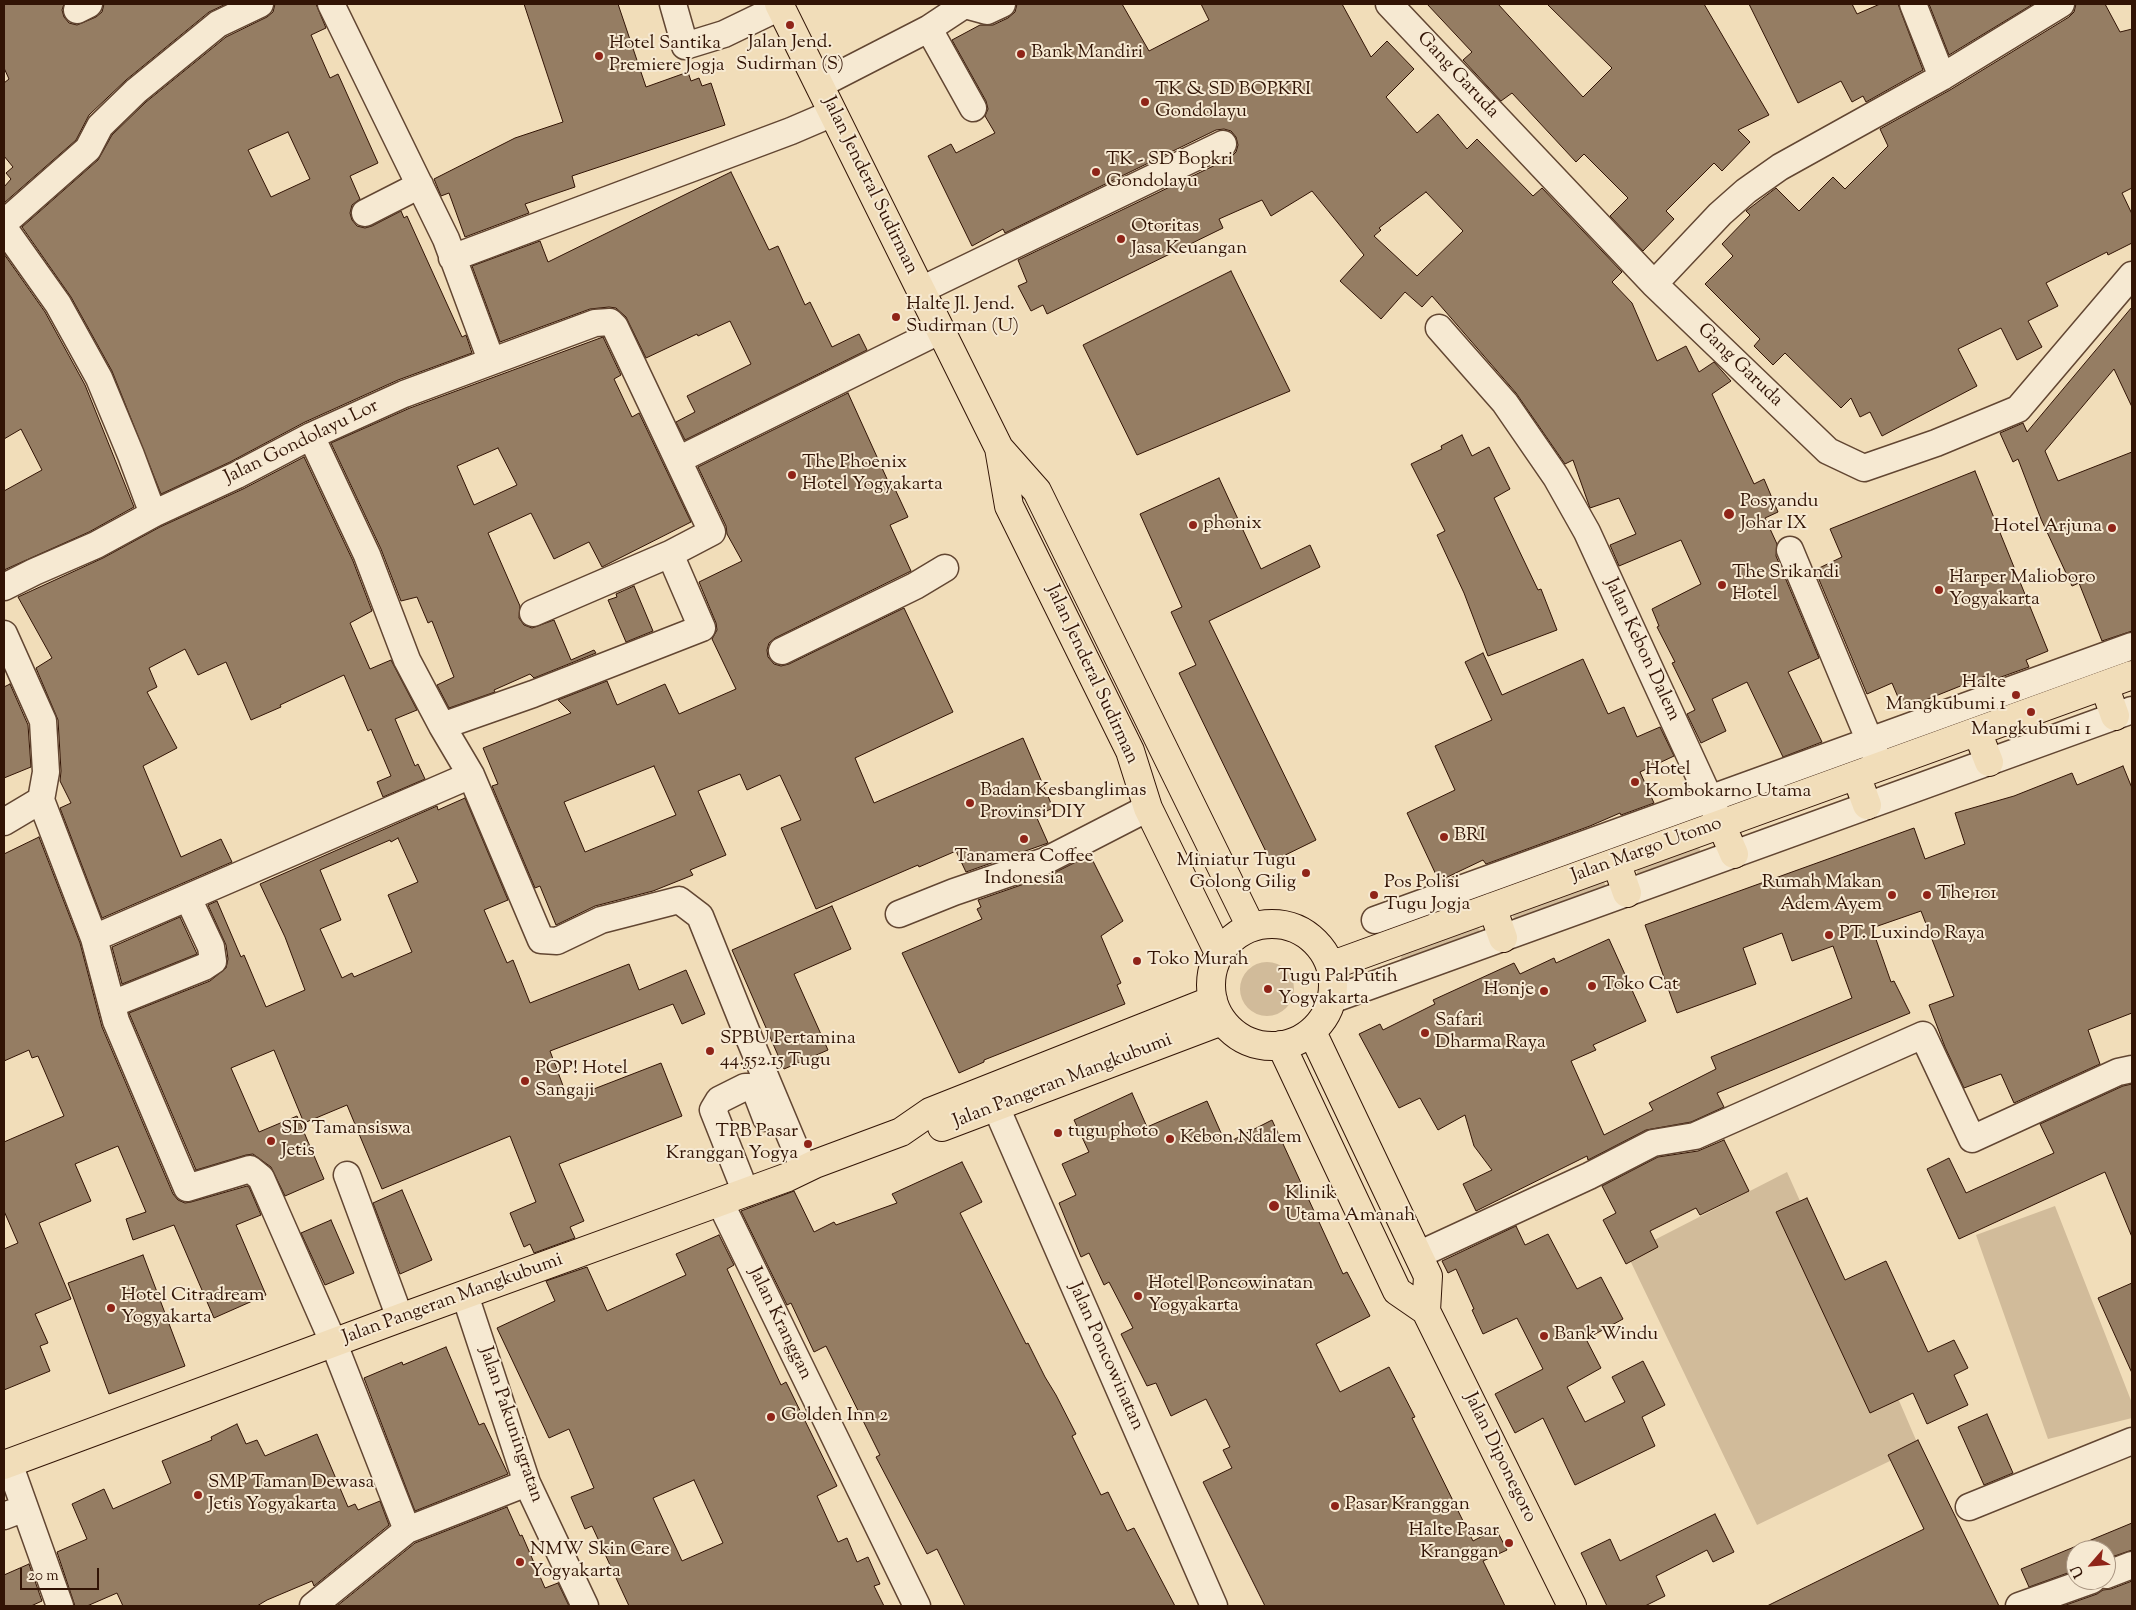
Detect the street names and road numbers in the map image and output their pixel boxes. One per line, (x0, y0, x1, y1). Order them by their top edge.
street label: Gang Garuda (1411, 28, 1503, 124)
street label: Jalan Jenderal Sudirman (816, 93, 922, 279)
street label: Gang Garuda (1691, 320, 1787, 412)
street label: Jalan Gondolayu Lor (221, 396, 383, 490)
street label: Jalan Kebon Dalem (1598, 575, 1684, 725)
street label: Jalan Jenderal Sudirman (1040, 582, 1142, 768)
street label: Jalan Margo Utomo (1569, 813, 1725, 889)
street label: Jalan Pangeran Mangkubumi (950, 1030, 1176, 1134)
street label: Jalan Pangeran Mangkubumi (340, 1249, 566, 1351)
street label: Jalan Kranggan (742, 1264, 816, 1384)
street label: Jalan Poncowinatan (1062, 1280, 1148, 1434)
street label: Jalan Pakuningratan (473, 1344, 547, 1506)
street label: Jalan Diponegoro (1458, 1389, 1540, 1527)

